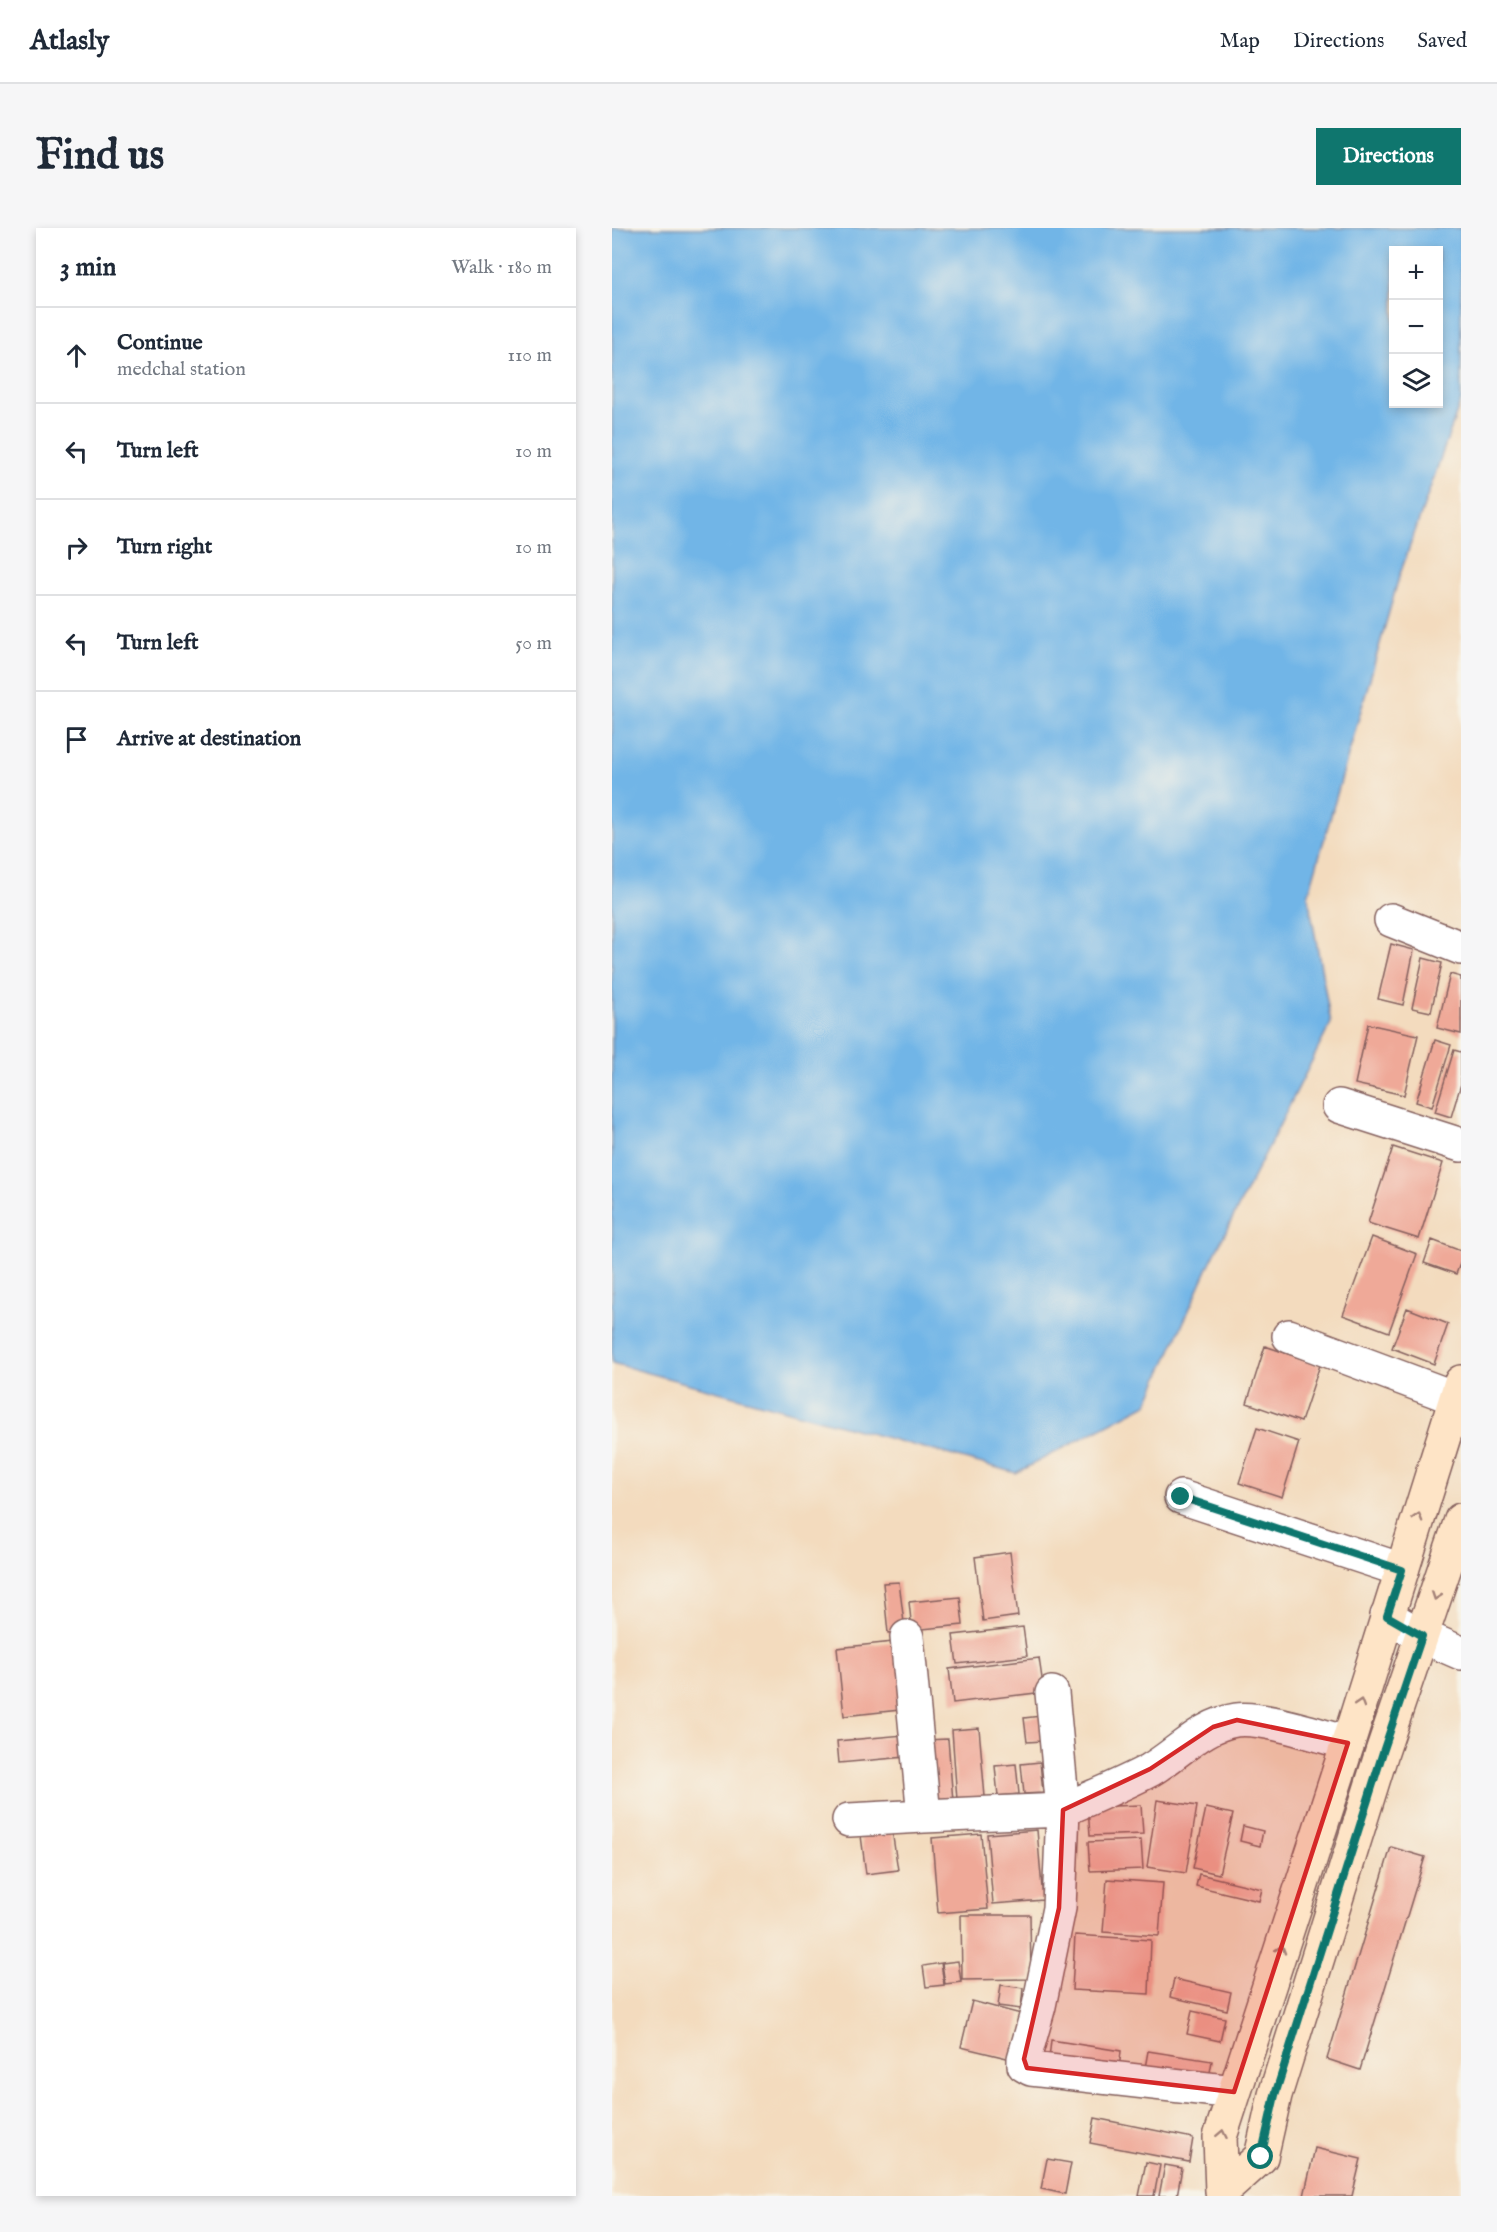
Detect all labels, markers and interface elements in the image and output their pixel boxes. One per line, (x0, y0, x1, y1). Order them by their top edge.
text: Atlasly (30, 24, 109, 59)
text: Map (1220, 28, 1260, 55)
text: Directions (1293, 28, 1384, 55)
text: Saved (1417, 28, 1467, 55)
button: Directions (1316, 128, 1461, 185)
text: Find us (36, 130, 164, 183)
map controls (1389, 246, 1443, 408)
button: + (1389, 246, 1443, 300)
text: 3 min (60, 251, 116, 284)
text: Walk · 180 m (451, 255, 552, 280)
button: − (1389, 300, 1443, 354)
text: Continue (117, 329, 203, 357)
icon: ahead (60, 339, 93, 372)
text: 110 m (508, 343, 552, 368)
button: layers (1389, 354, 1443, 408)
text: medchal station (117, 357, 246, 382)
icon: left (60, 435, 93, 468)
text: Turn left (117, 437, 199, 465)
text: 10 m (515, 439, 552, 464)
icon: right (60, 531, 93, 564)
text: Turn right (117, 533, 212, 561)
text: 10 m (515, 535, 552, 560)
icon: left (60, 627, 93, 660)
text: Turn left (117, 629, 199, 657)
text: 50 m (515, 631, 552, 656)
icon: arrive (60, 723, 93, 756)
text: Arrive at destination (117, 725, 301, 753)
route end (1167, 1483, 1193, 1509)
one-way arrow (1411, 1512, 1423, 1523)
one-way arrow (1430, 1590, 1443, 1601)
one-way arrow (1353, 1698, 1365, 1709)
one-way arrow (1273, 1944, 1286, 1955)
one-way arrow (1215, 2130, 1228, 2140)
route start (1247, 2143, 1273, 2169)

